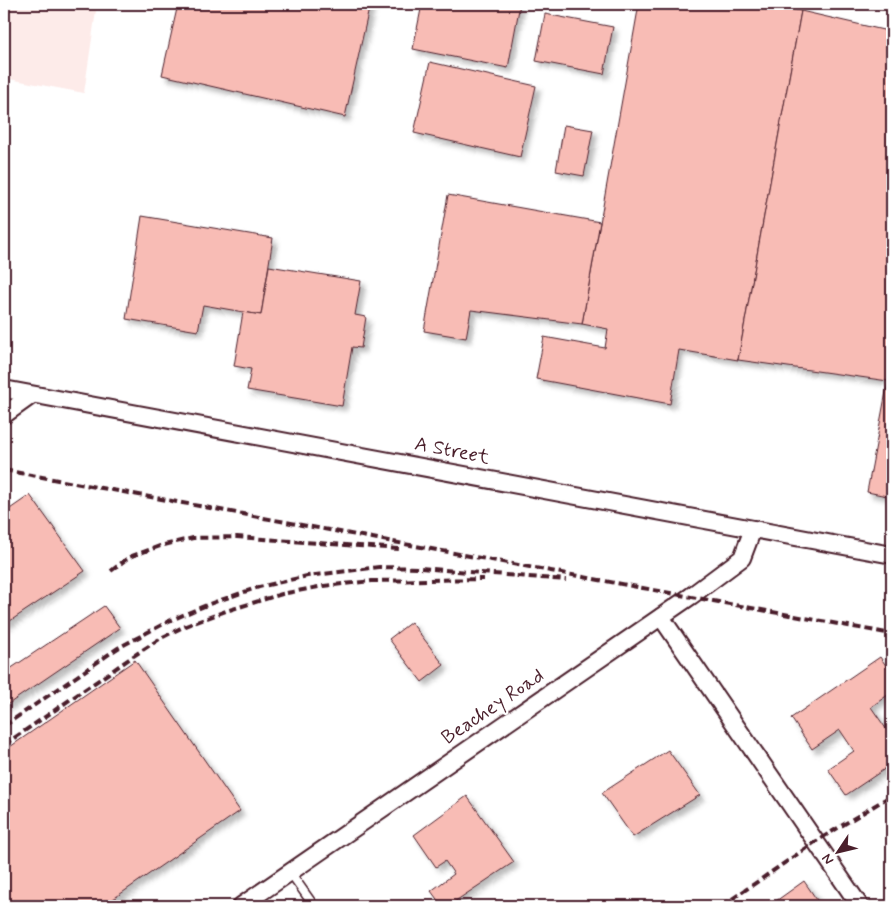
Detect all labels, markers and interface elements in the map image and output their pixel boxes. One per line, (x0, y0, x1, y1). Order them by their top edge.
street label: A Street (412, 431, 492, 472)
street label: Beachey Road (436, 663, 550, 751)
north arrow (814, 828, 864, 878)
text: N (818, 850, 838, 868)

